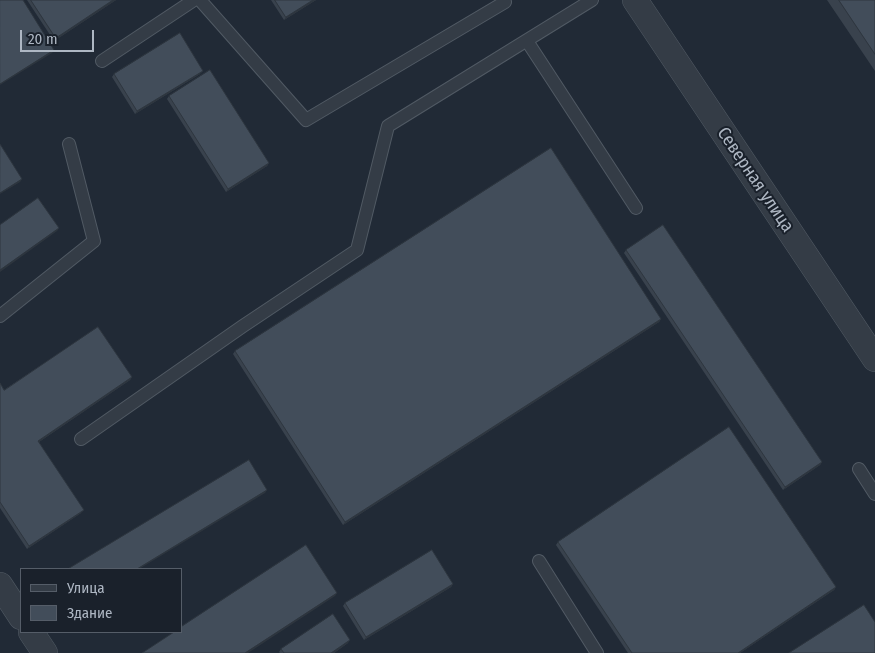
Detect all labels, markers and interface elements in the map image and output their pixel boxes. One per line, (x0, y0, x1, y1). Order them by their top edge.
scale bar (22, 20, 96, 52)
text: 20 m (28, 30, 58, 48)
street label: Северная улица (712, 123, 798, 237)
legend (20, 568, 182, 633)
text: Улица (67, 579, 105, 597)
text: Здание (67, 604, 113, 622)

